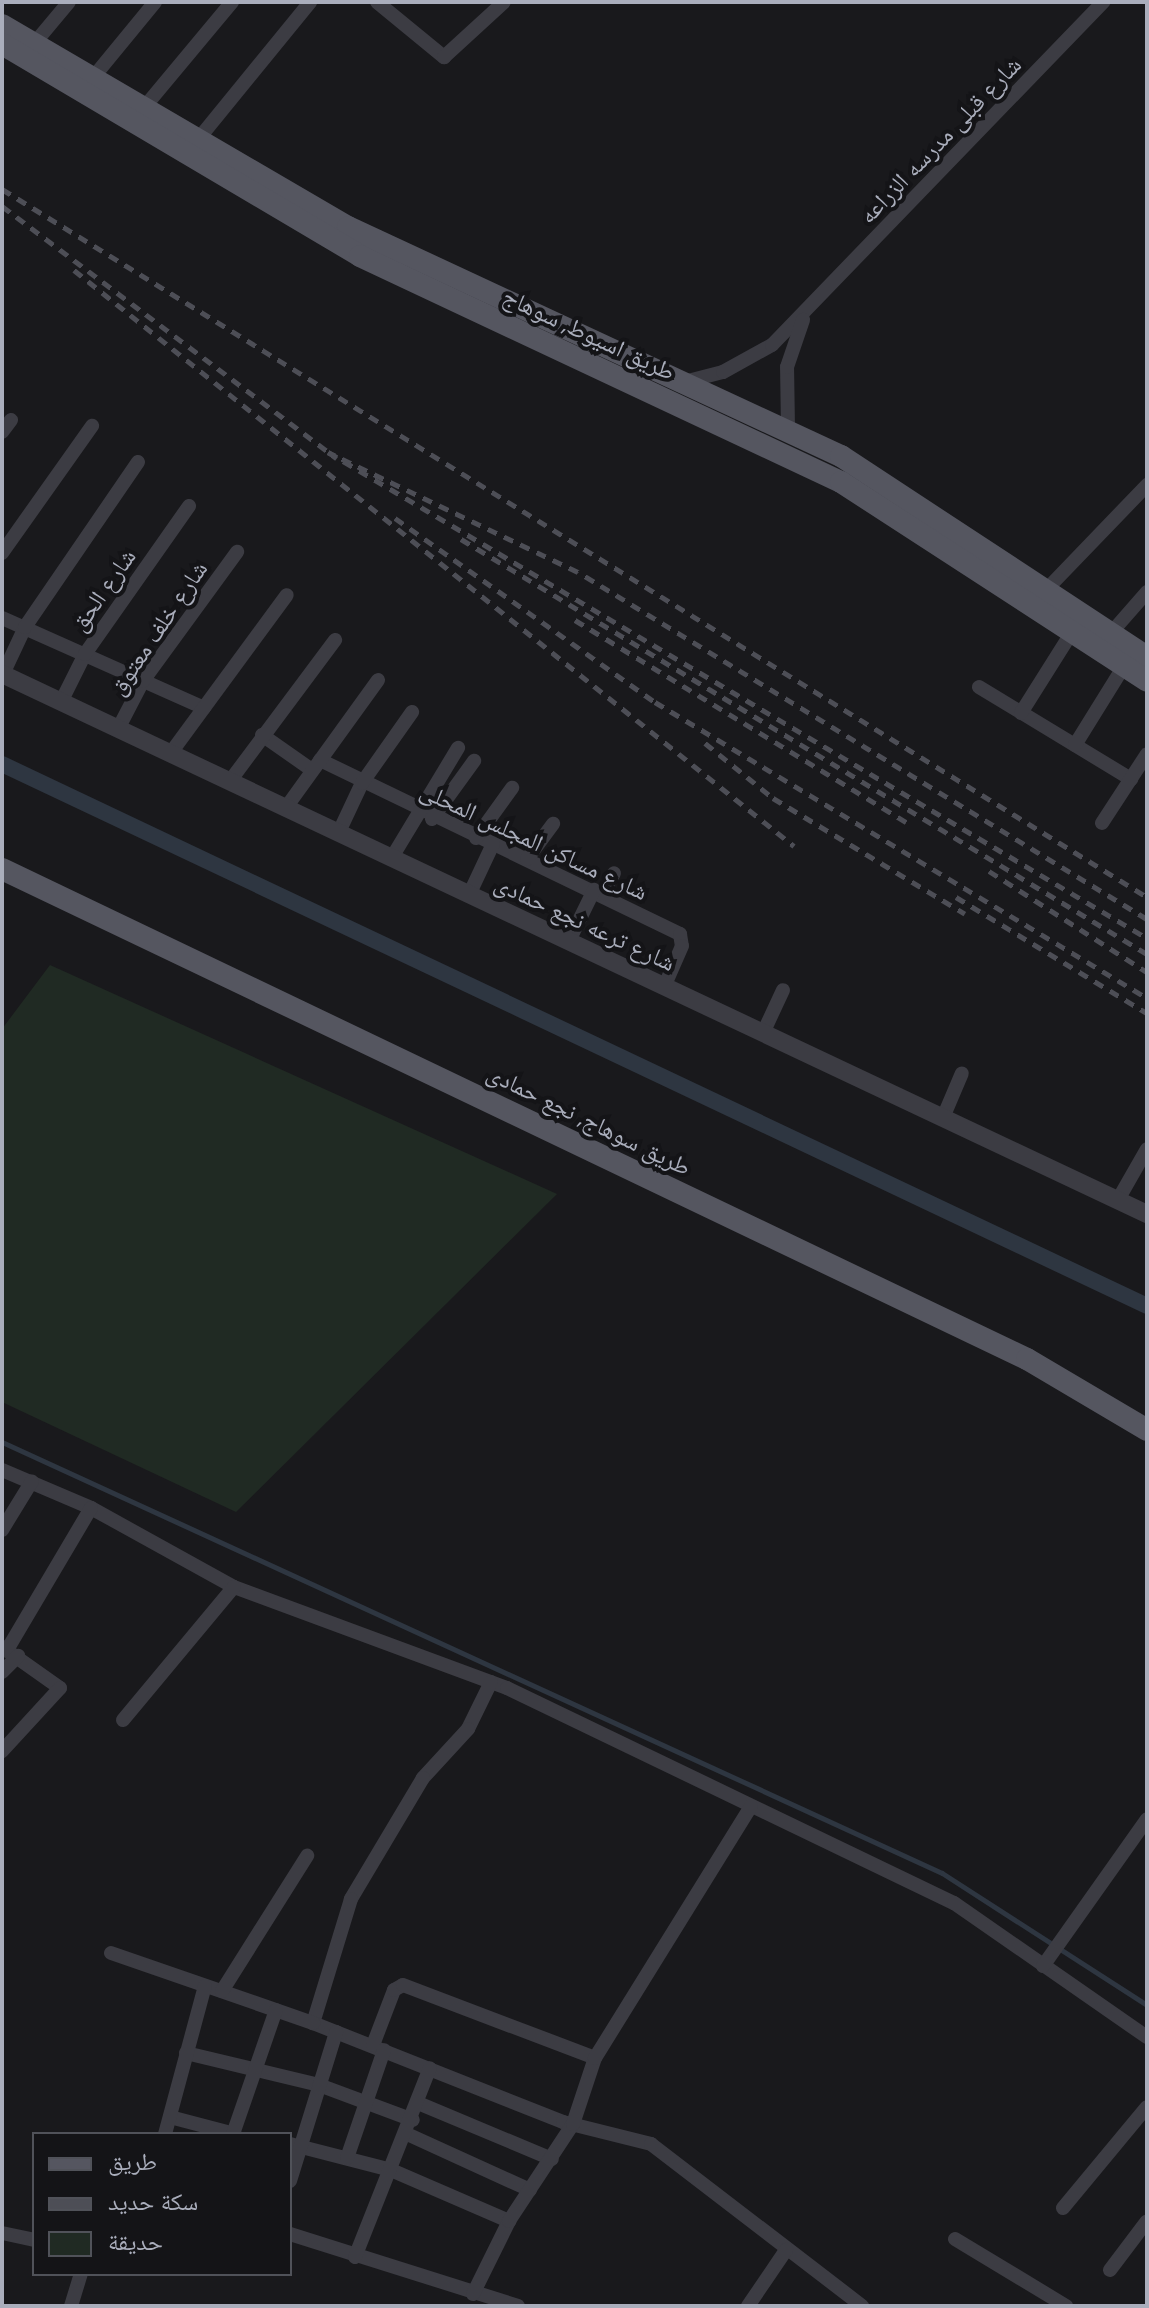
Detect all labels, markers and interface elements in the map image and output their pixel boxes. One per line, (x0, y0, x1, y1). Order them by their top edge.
street label: شارع قبلى مدرسه الزراعه (853, 51, 1027, 229)
street label: طريق اسيوط, سوهاج (498, 281, 680, 387)
street label: شارع الحق (64, 543, 142, 637)
street label: شارع خلف معتوق (103, 556, 213, 700)
street label: شارع مساكن المجلس المحلى (416, 776, 652, 906)
street label: شارع ترعه نجع حمادى (490, 869, 680, 977)
street label: طريق سوهاج, نجع حمادى (482, 1058, 696, 1182)
legend (32, 2132, 292, 2276)
text: طريق (108, 2146, 157, 2177)
text: سكة حديد (108, 2186, 198, 2217)
text: حديقة (108, 2226, 163, 2257)

